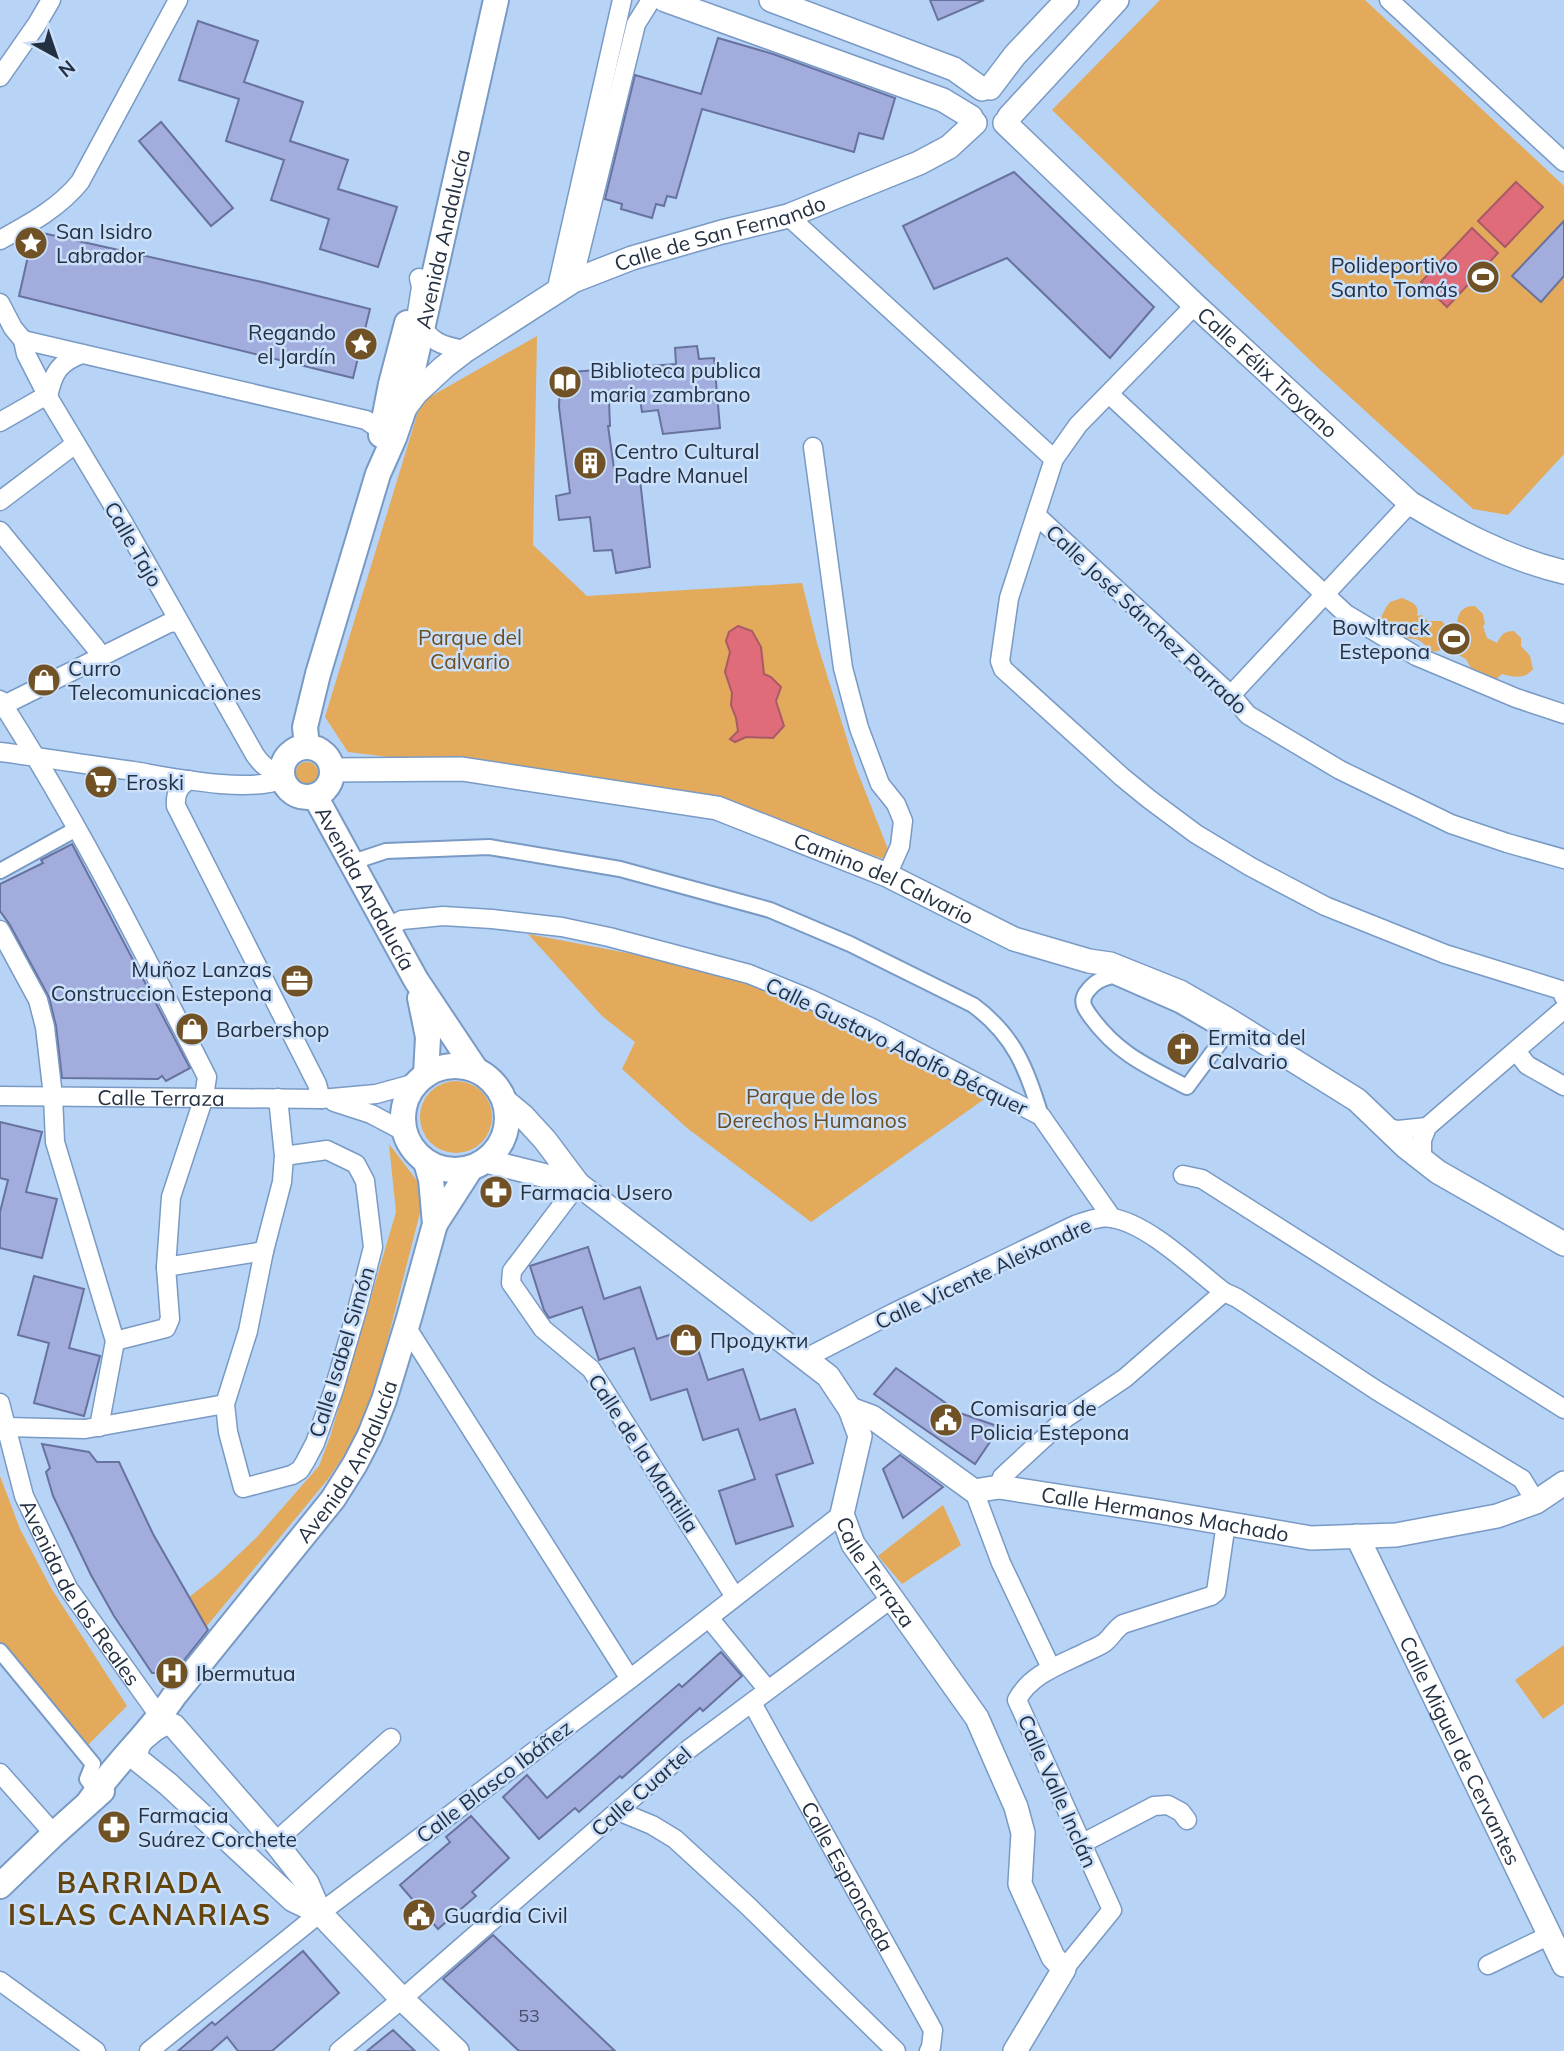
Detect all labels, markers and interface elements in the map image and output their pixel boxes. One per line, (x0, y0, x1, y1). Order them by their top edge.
north arrow (21, 21, 91, 91)
text: N (54, 55, 80, 83)
street label: Avenida Andalucía (409, 146, 475, 331)
street label: Calle de San Fernando (610, 189, 829, 277)
place label: San Isidro Labrador (56, 218, 152, 268)
place icon: San Isidro Labrador (12, 224, 50, 262)
place label: Polideportivo Santo Tomás (1331, 252, 1458, 302)
sports icon: Polideportivo Santo Tomás (1464, 258, 1502, 296)
street label: Calle Félix Troyano (1192, 301, 1343, 443)
place label: Regando el Jardín (248, 319, 336, 369)
place icon: Regando el Jardín (342, 325, 380, 363)
place label: Biblioteca publica maria zambrano (590, 357, 761, 407)
library icon: Biblioteca publica maria zambrano (546, 363, 584, 401)
place label: Centro Cultural Padre Manuel (614, 438, 760, 488)
building icon: Centro Cultural Padre Manuel (571, 444, 609, 482)
street label: Calle Tajo (99, 497, 169, 591)
street label: Calle José Sánchez Parrado (1041, 519, 1253, 719)
place label: Bowltrack Estepona (1332, 614, 1430, 664)
sports icon: Bowltrack Estepona (1435, 620, 1473, 658)
park label: Parque del Calvario (418, 624, 522, 674)
place label: Curro Telecomunicaciones (68, 655, 261, 705)
shop icon: Curro Telecomunicaciones (25, 661, 63, 699)
supermarket icon: Eroski (82, 763, 120, 801)
place label: Eroski (126, 769, 184, 795)
street label: Avenida Andalucía (310, 801, 421, 975)
street label: Camino del Calvario (790, 827, 978, 930)
place label: Muñoz Lanzas Construccion Estepona (51, 956, 272, 1006)
office icon: Muñoz Lanzas Construccion Estepona (278, 962, 316, 1000)
street label: Calle Gustavo Adolfo Bécquer (762, 971, 1033, 1121)
shop icon: Barbershop (173, 1010, 211, 1048)
place label: Barbershop (216, 1016, 329, 1042)
place label: Ermita del Calvario (1208, 1024, 1306, 1074)
church icon: Ermita del Calvario (1164, 1030, 1202, 1068)
park label: Parque de los Derechos Humanos (717, 1083, 907, 1133)
street label: Calle Terraza (97, 1084, 225, 1111)
pharmacy icon: Farmacia Usero (477, 1173, 515, 1211)
place label: Farmacia Usero (520, 1179, 673, 1205)
street label: Calle Vicente Aleixandre (871, 1211, 1095, 1335)
street label: Calle Isabel Simón (303, 1263, 379, 1441)
shop icon: Продукти (667, 1321, 705, 1359)
place label: Продукти (710, 1327, 809, 1353)
street label: Calle de la Mantilla (583, 1369, 705, 1537)
street label: Avenida Andalucía (290, 1377, 402, 1548)
place label: Comisaria de Policia Estepona (970, 1395, 1129, 1445)
public building icon: Comisaria de Policia Estepona (927, 1401, 965, 1439)
street label: Calle Hermanos Machado (1039, 1481, 1291, 1547)
street label: Avenida de los Reales (15, 1495, 146, 1690)
street label: Calle Terraza (831, 1513, 921, 1632)
street label: Calle Miguel de Cervantes (1394, 1632, 1527, 1869)
hospital icon: Ibermutua (153, 1654, 191, 1692)
place label: Ibermutua (196, 1660, 296, 1686)
street label: Calle Valle Inclán (1013, 1711, 1103, 1871)
street label: Calle Blasco Ibáñez (411, 1714, 577, 1848)
street label: Calle Cuartel (586, 1740, 696, 1842)
street label: Calle Espronceda (796, 1797, 900, 1956)
place label: Farmacia Suárez Corchete (138, 1802, 297, 1852)
pharmacy icon: Farmacia Suárez Corchete (95, 1808, 133, 1846)
district label: BARRIADA ISLAS CANARIAS (8, 1865, 272, 1932)
public building icon: Guardia Civil (400, 1896, 438, 1934)
place label: Guardia Civil (444, 1902, 568, 1928)
house number: 53 (518, 2004, 540, 2027)

